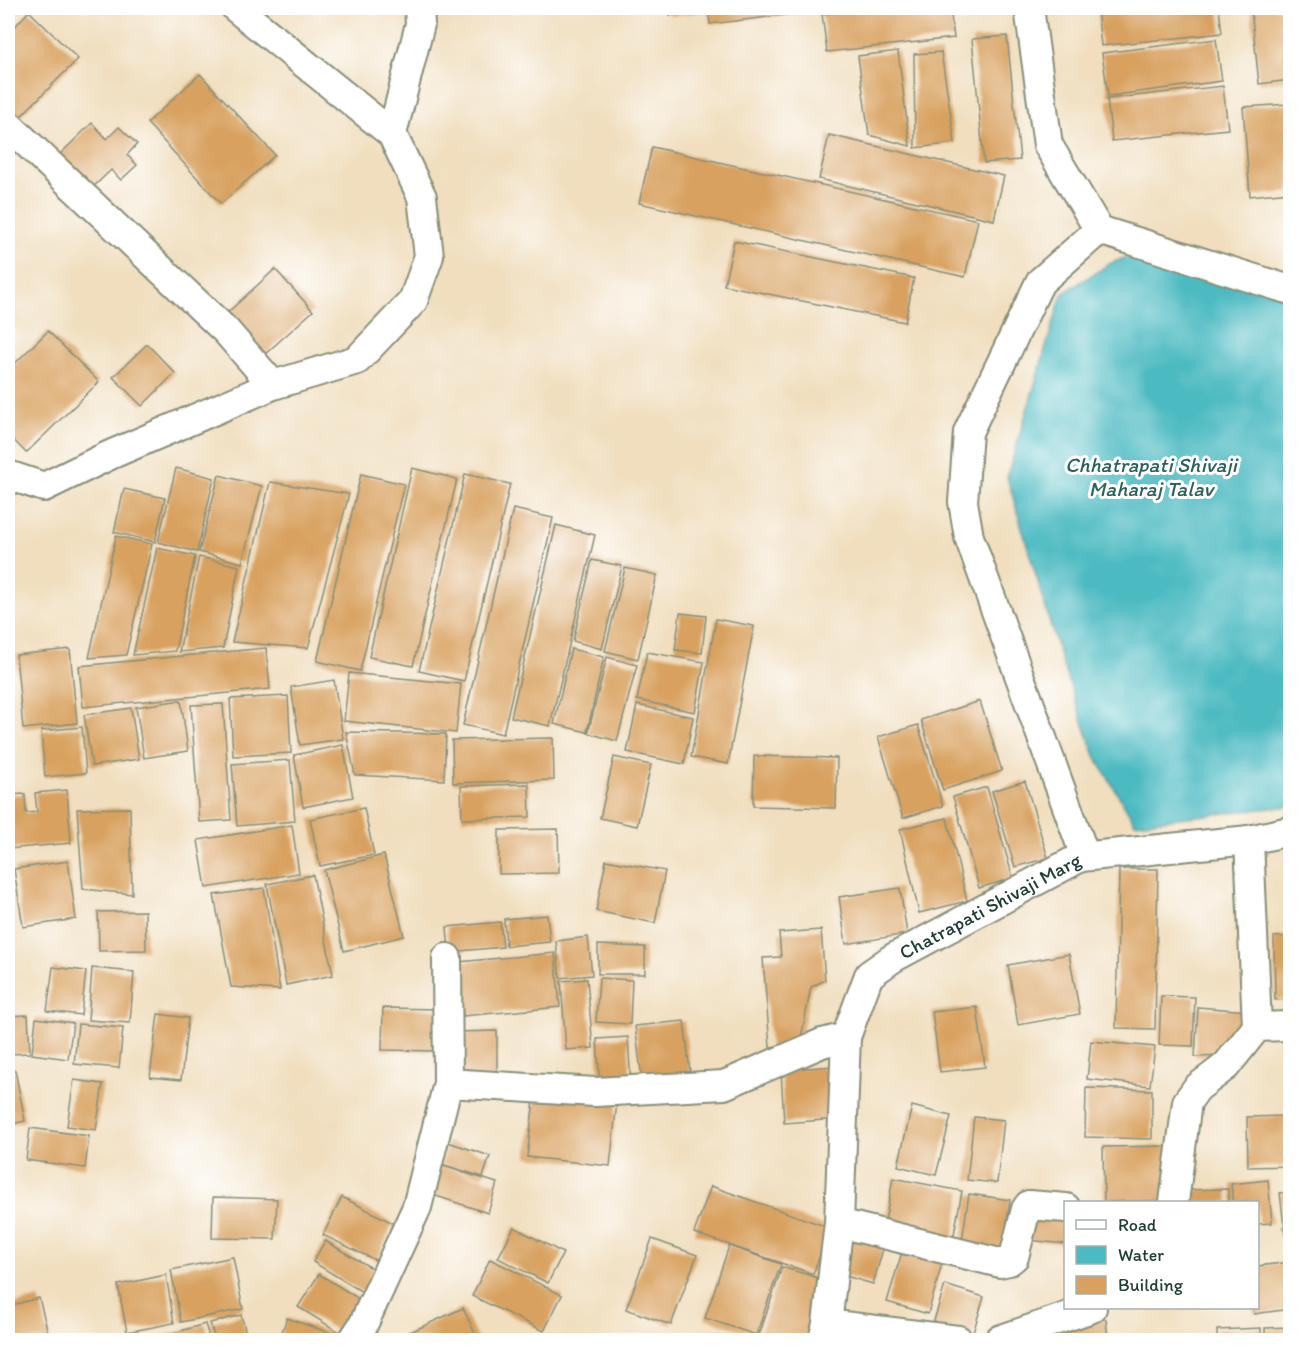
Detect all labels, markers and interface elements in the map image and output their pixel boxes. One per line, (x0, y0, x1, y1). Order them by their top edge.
water label: Chhatrapati Shivaji Maharaj Talav (1065, 452, 1240, 501)
street label: Chatrapati Shivaji Marg (895, 847, 1086, 964)
legend (1064, 1201, 1259, 1309)
text: Road (1118, 1214, 1157, 1236)
text: Water (1118, 1244, 1164, 1266)
text: Building (1118, 1274, 1184, 1296)

